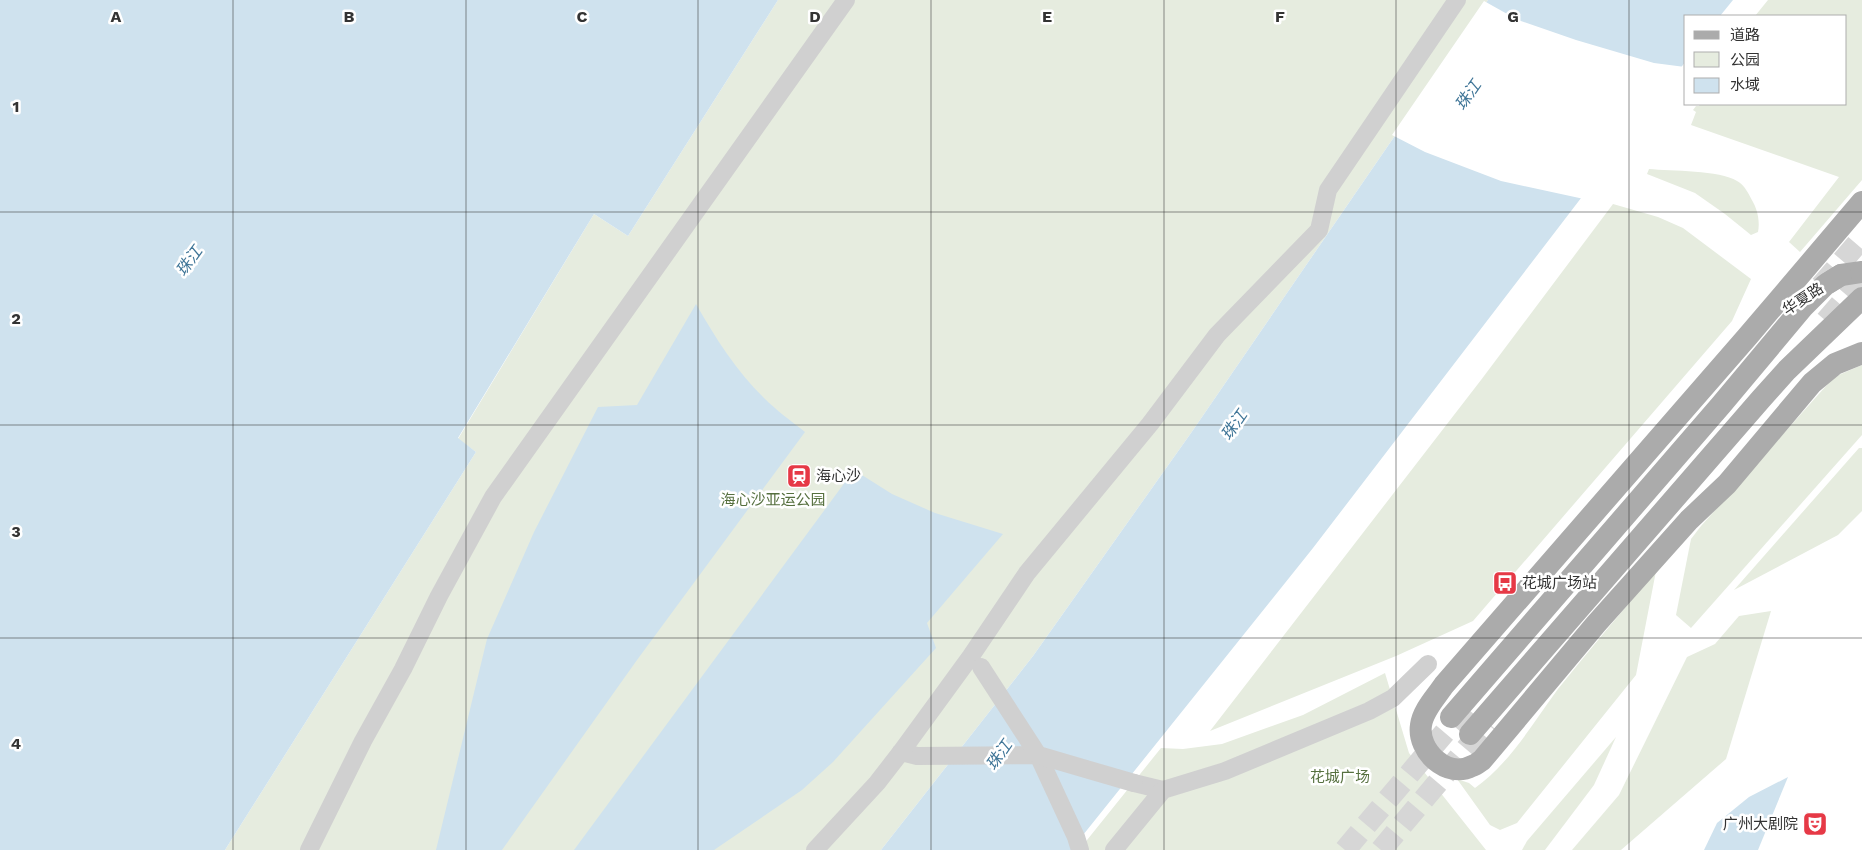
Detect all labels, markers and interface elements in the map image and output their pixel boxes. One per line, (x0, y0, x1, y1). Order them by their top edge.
text: A (111, 7, 122, 26)
text: B (344, 7, 355, 26)
text: C (577, 7, 588, 26)
text: D (809, 7, 821, 26)
text: E (1042, 7, 1052, 26)
text: F (1275, 7, 1285, 26)
text: G (1507, 7, 1519, 26)
legend (1684, 15, 1847, 105)
text: 道路 (1730, 26, 1760, 44)
text: 公园 (1730, 51, 1760, 69)
water label: 珠江 (1451, 75, 1486, 114)
text: 水域 (1730, 76, 1760, 94)
text: 1 (13, 97, 19, 116)
water label: 珠江 (172, 241, 207, 280)
street label: 华夏路 (1779, 279, 1827, 319)
text: 2 (11, 309, 21, 328)
water label: 珠江 (1217, 405, 1252, 444)
station icon: 海心沙 (786, 463, 812, 489)
place label: 海心沙 (816, 467, 861, 485)
park label: 海心沙亚运公园 (720, 491, 826, 509)
text: 3 (11, 522, 21, 541)
bus stop icon: 花城广场站 (1492, 570, 1518, 596)
place label: 花城广场站 (1522, 574, 1597, 592)
text: 4 (11, 734, 21, 753)
water label: 珠江 (982, 735, 1017, 774)
park label: 花城广场 (1310, 768, 1370, 786)
theatre icon: 广州大剧院 (1802, 811, 1828, 837)
place label: 广州大剧院 (1723, 815, 1798, 833)

